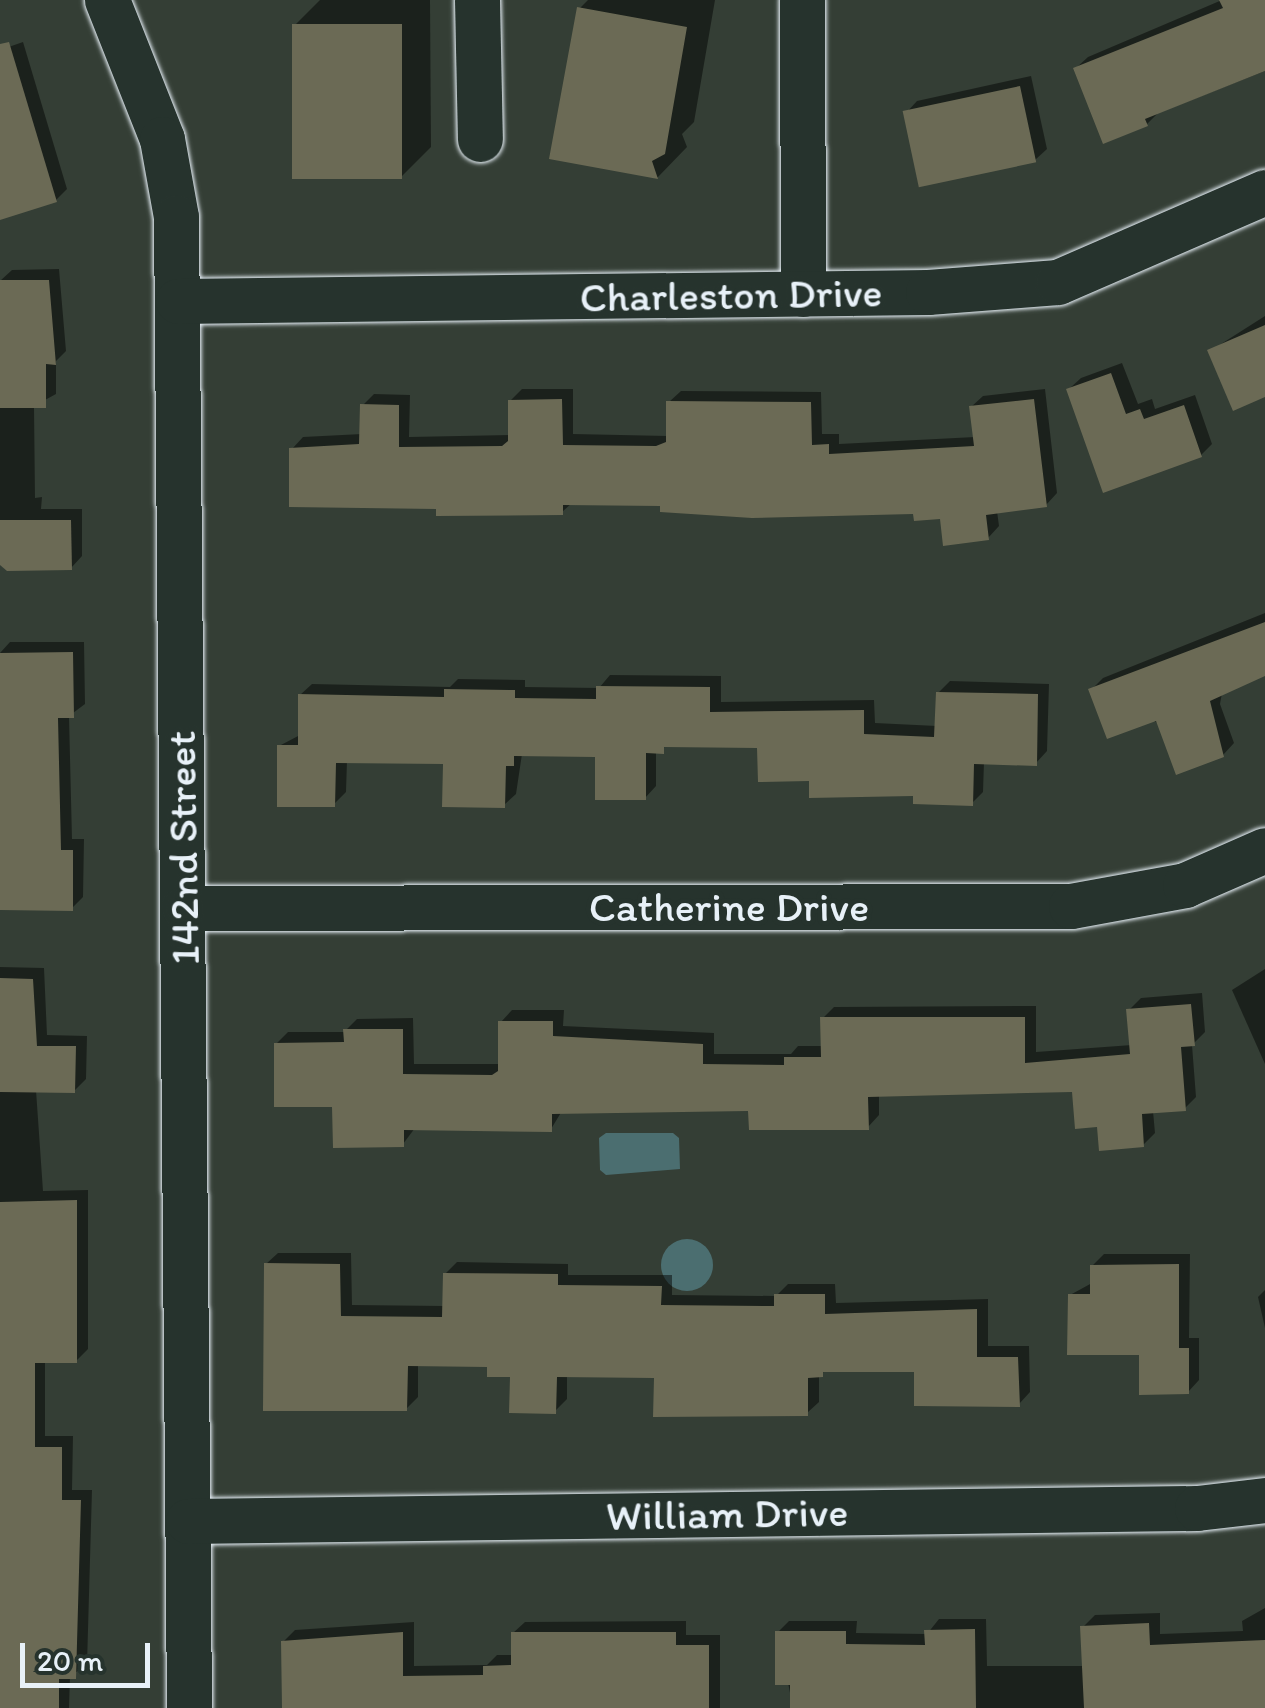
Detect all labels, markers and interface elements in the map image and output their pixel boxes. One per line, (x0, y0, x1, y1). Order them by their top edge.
street label: Charleston Drive (579, 267, 883, 323)
street label: 142nd Street (156, 731, 210, 965)
street label: Catherine Drive (588, 882, 870, 932)
street label: William Drive (605, 1487, 849, 1541)
scale bar (25, 1623, 155, 1685)
text: 20 m (37, 1642, 103, 1679)

